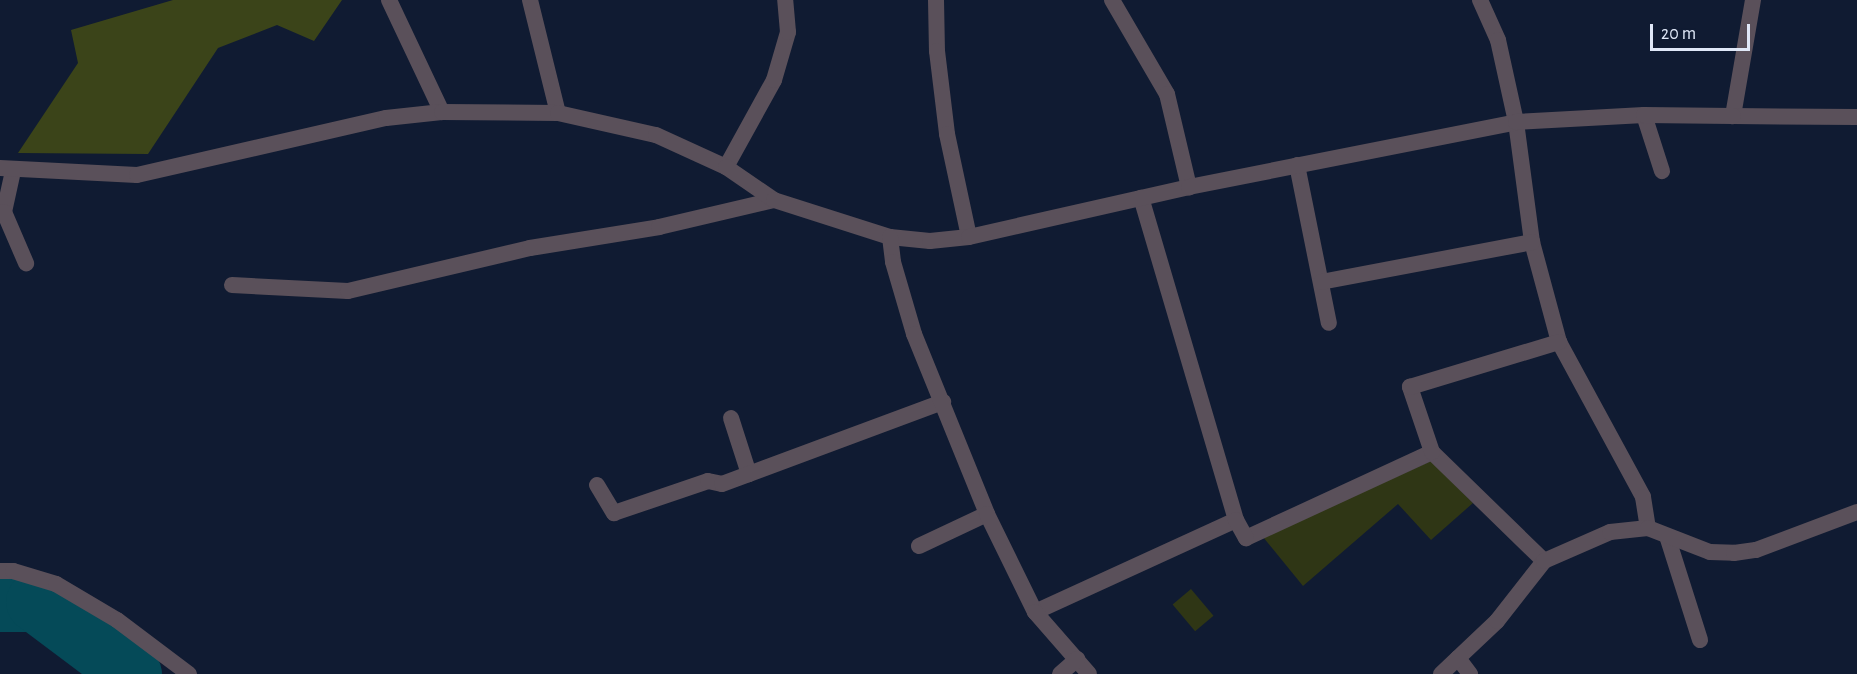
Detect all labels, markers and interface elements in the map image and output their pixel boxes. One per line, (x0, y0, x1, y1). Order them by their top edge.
scale bar (1653, 12, 1754, 50)
text: 20 m (1661, 25, 1696, 43)

